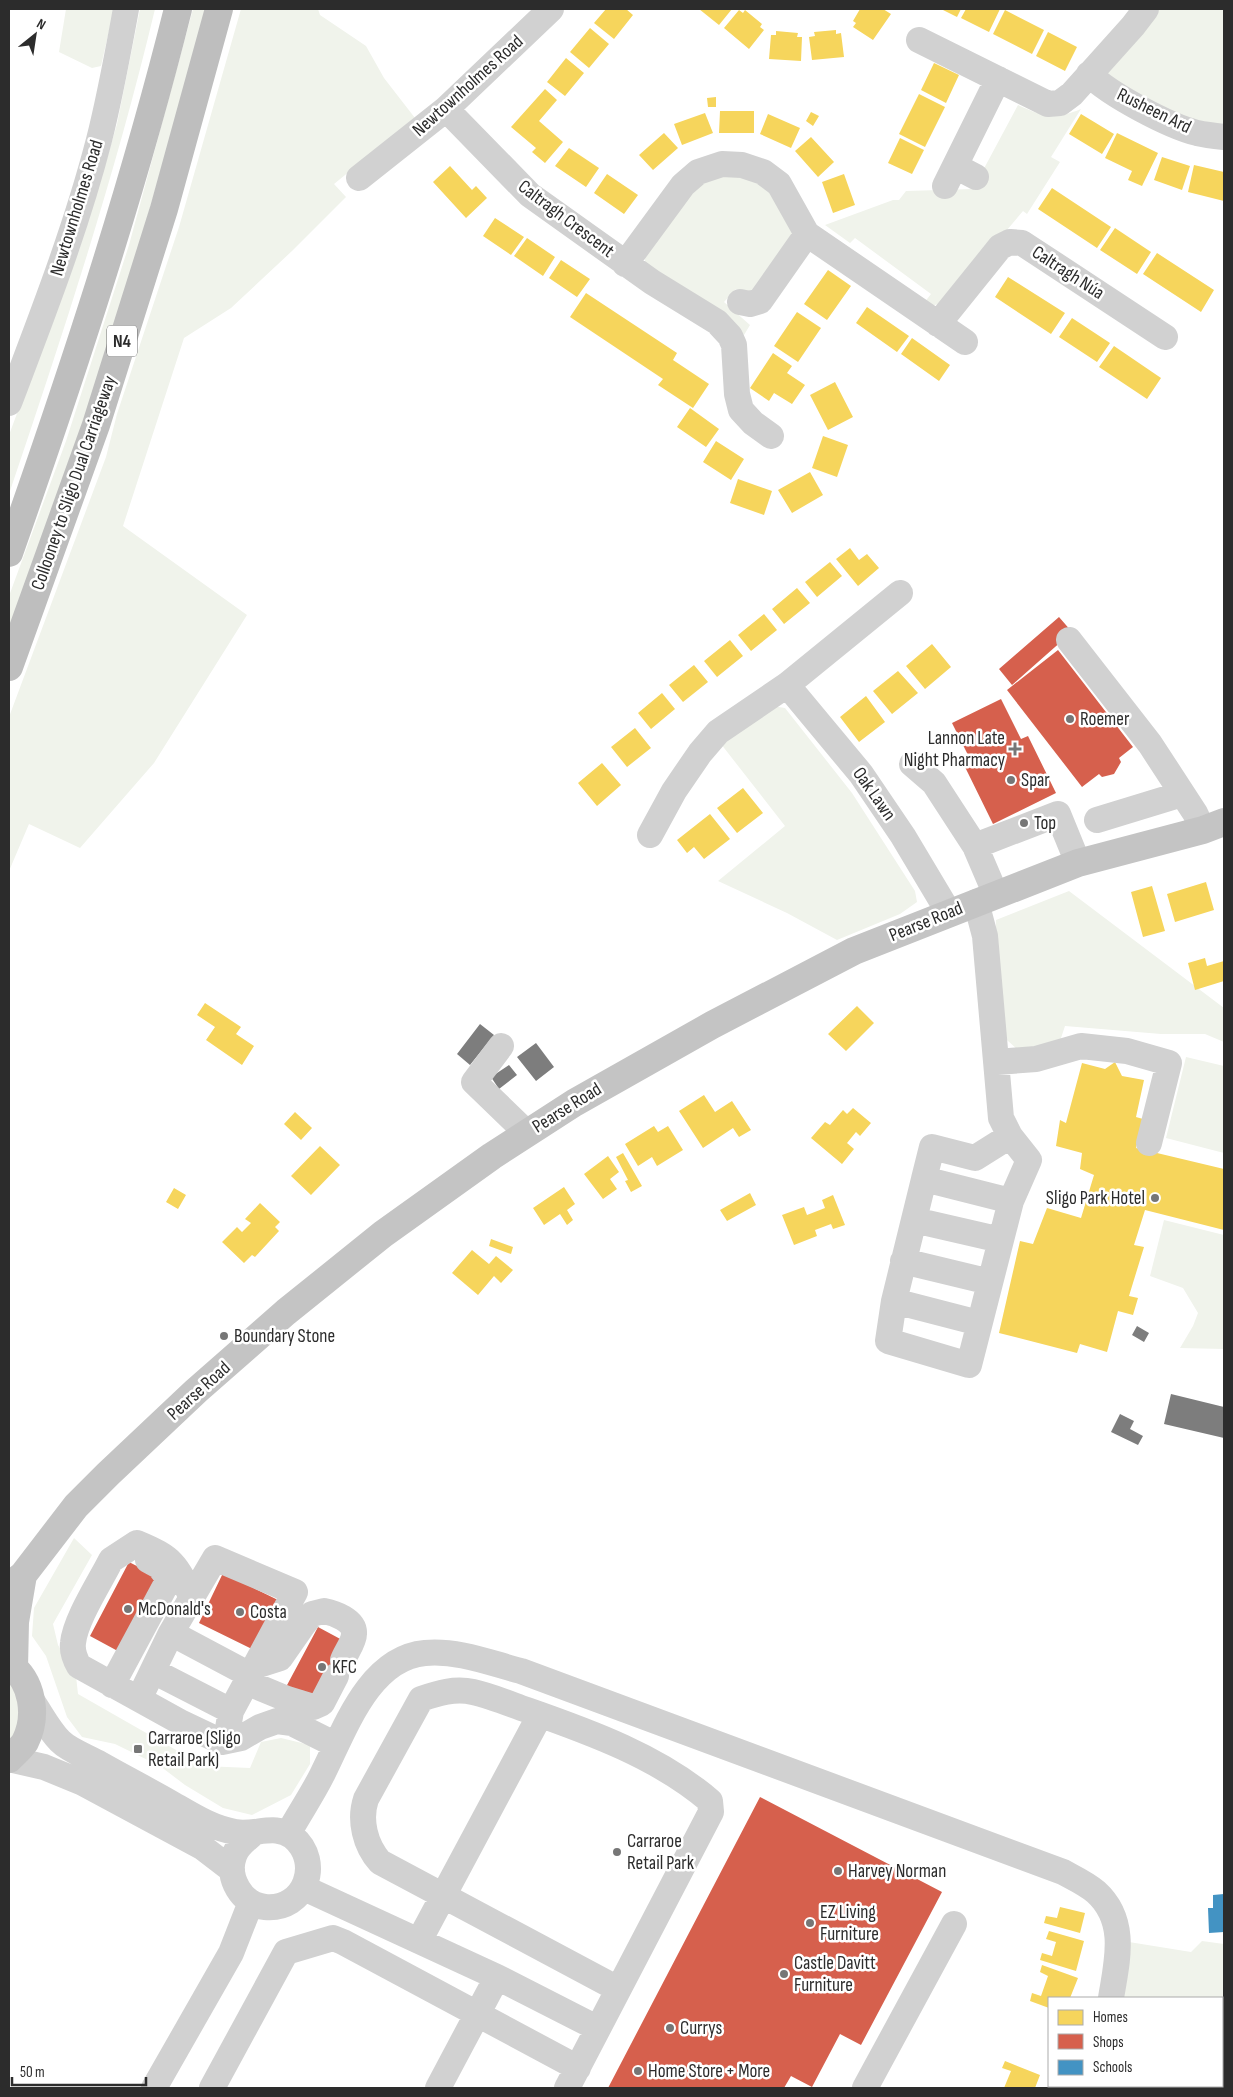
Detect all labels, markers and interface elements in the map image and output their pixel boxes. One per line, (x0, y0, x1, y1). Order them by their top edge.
north arrow (10, 10, 60, 60)
text: N (34, 15, 49, 33)
street label: Newtownholmes Road (408, 30, 528, 142)
street label: Rusheen Ard (1113, 83, 1195, 139)
street label: Newtownholmes Road (45, 137, 109, 279)
street label: Caltragh Crescent (513, 175, 619, 263)
street label: Caltragh Núa (1027, 241, 1109, 305)
road number: N4 (107, 326, 137, 356)
street label: Collooney to Sligo Dual Carriageway (26, 372, 122, 593)
place label: Roemer (1080, 708, 1130, 731)
marker: Roemer (1064, 713, 1076, 725)
place label: Lannon Late Night Pharmacy (904, 727, 1006, 772)
marker: Lannon Late Night Pharmacy (1009, 743, 1021, 755)
street label: Oak Lawn (847, 763, 901, 825)
place label: Spar (1021, 769, 1050, 792)
marker: Spar (1005, 774, 1017, 786)
place label: Top (1034, 812, 1056, 835)
marker: Top (1018, 817, 1030, 829)
street label: Pearse Road (886, 897, 966, 947)
street label: Pearse Road (528, 1078, 606, 1138)
place label: Sligo Park Hotel (1046, 1187, 1145, 1210)
marker: Sligo Park Hotel (1149, 1192, 1161, 1204)
place label: Boundary Stone (234, 1325, 335, 1348)
marker: Boundary Stone (218, 1330, 230, 1342)
street label: Pearse Road (163, 1357, 235, 1425)
place label: McDonald's (138, 1598, 211, 1621)
place label: Costa (250, 1601, 287, 1624)
marker: McDonald's (122, 1603, 134, 1615)
marker: Costa (234, 1606, 246, 1618)
place label: KFC (332, 1656, 357, 1679)
marker: KFC (316, 1661, 328, 1673)
place label: Carraroe (Sligo Retail Park) (148, 1727, 241, 1772)
marker: Carraroe (Sligo Retail Park) (132, 1743, 144, 1755)
place label: Carraroe Retail Park (627, 1830, 695, 1875)
marker: Carraroe Retail Park (611, 1846, 623, 1858)
place label: Harvey Norman (848, 1860, 946, 1883)
marker: Harvey Norman (832, 1865, 844, 1877)
place label: EZ Living Furniture (820, 1901, 879, 1946)
marker: EZ Living Furniture (804, 1917, 816, 1929)
place label: Castle Davitt Furniture (794, 1952, 876, 1997)
marker: Castle Davitt Furniture (778, 1968, 790, 1980)
legend (1048, 1997, 1223, 2087)
text: Homes (1093, 2008, 1128, 2027)
place label: Currys (680, 2017, 722, 2040)
marker: Currys (664, 2022, 676, 2034)
text: Shops (1093, 2033, 1124, 2052)
scale bar (12, 2054, 146, 2086)
text: Schools (1093, 2058, 1132, 2077)
place label: Home Store + More (648, 2060, 770, 2083)
text: 50 m (20, 2063, 45, 2082)
marker: Home Store + More (632, 2065, 644, 2077)

